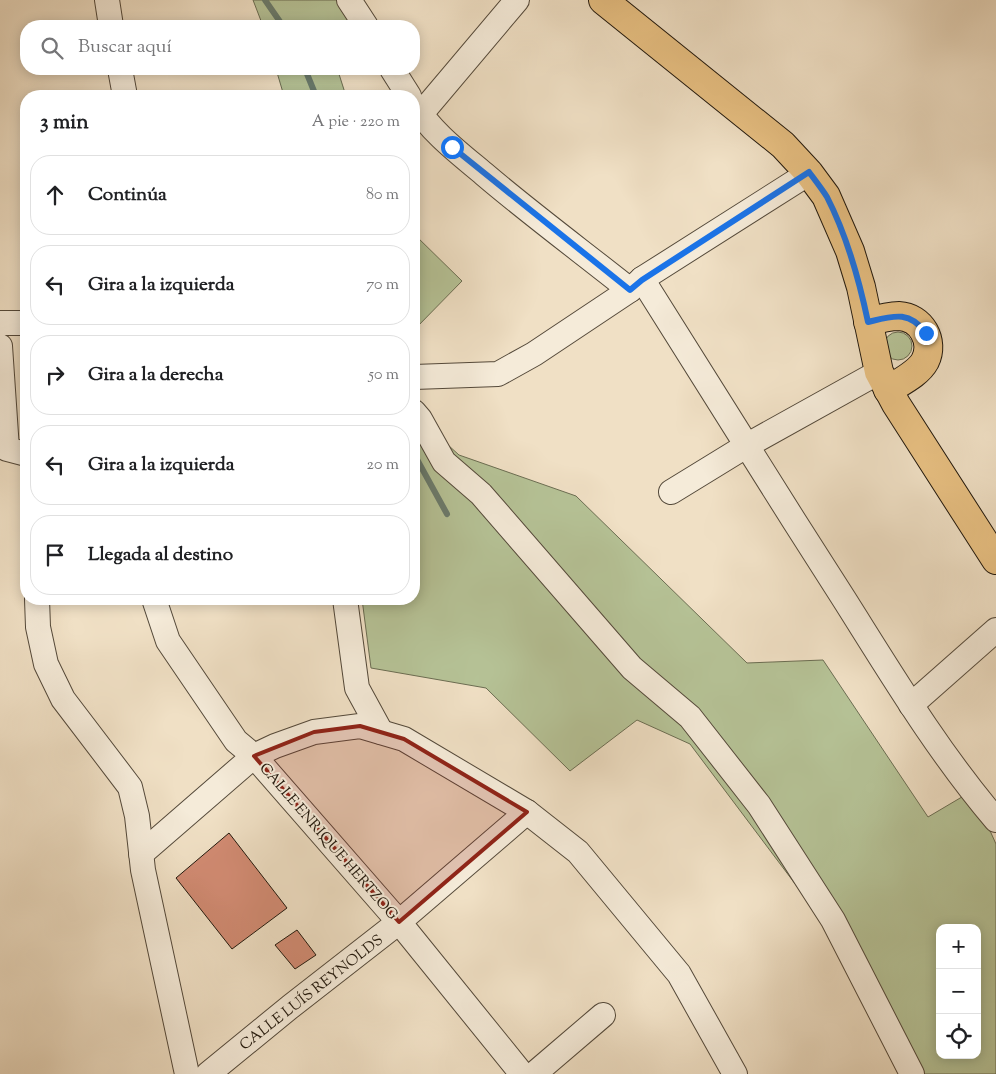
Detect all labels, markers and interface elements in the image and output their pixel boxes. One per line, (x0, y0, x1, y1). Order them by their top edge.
search box (20, 20, 420, 75)
icon: search (38, 34, 66, 62)
text: Buscar aquí (78, 34, 172, 61)
text: 3 min (40, 108, 89, 138)
text: A pie · 220 m (312, 111, 400, 134)
route start (441, 136, 464, 159)
icon: ahead (41, 181, 69, 209)
text: Continúa (88, 182, 167, 209)
text: 80 m (366, 184, 399, 207)
icon: left (41, 271, 69, 299)
text: Gira a la izquierda (88, 272, 234, 299)
text: 70 m (366, 274, 399, 297)
route end (915, 322, 938, 345)
icon: right (41, 361, 69, 389)
text: Gira a la derecha (88, 362, 223, 389)
text: 50 m (368, 364, 399, 387)
icon: left (41, 451, 69, 479)
text: Gira a la izquierda (88, 452, 234, 479)
text: 20 m (366, 454, 399, 477)
icon: arrive (41, 541, 69, 569)
text: Llegada al destino (88, 542, 233, 569)
street label: CALLE ENRIQUE HERTZOG (254, 759, 402, 925)
map controls (936, 924, 981, 1059)
button: + (936, 924, 981, 969)
street label: CALLE LUÍS REYNOLDS (235, 930, 388, 1056)
button: − (936, 969, 981, 1014)
button: locate (936, 1014, 981, 1059)

